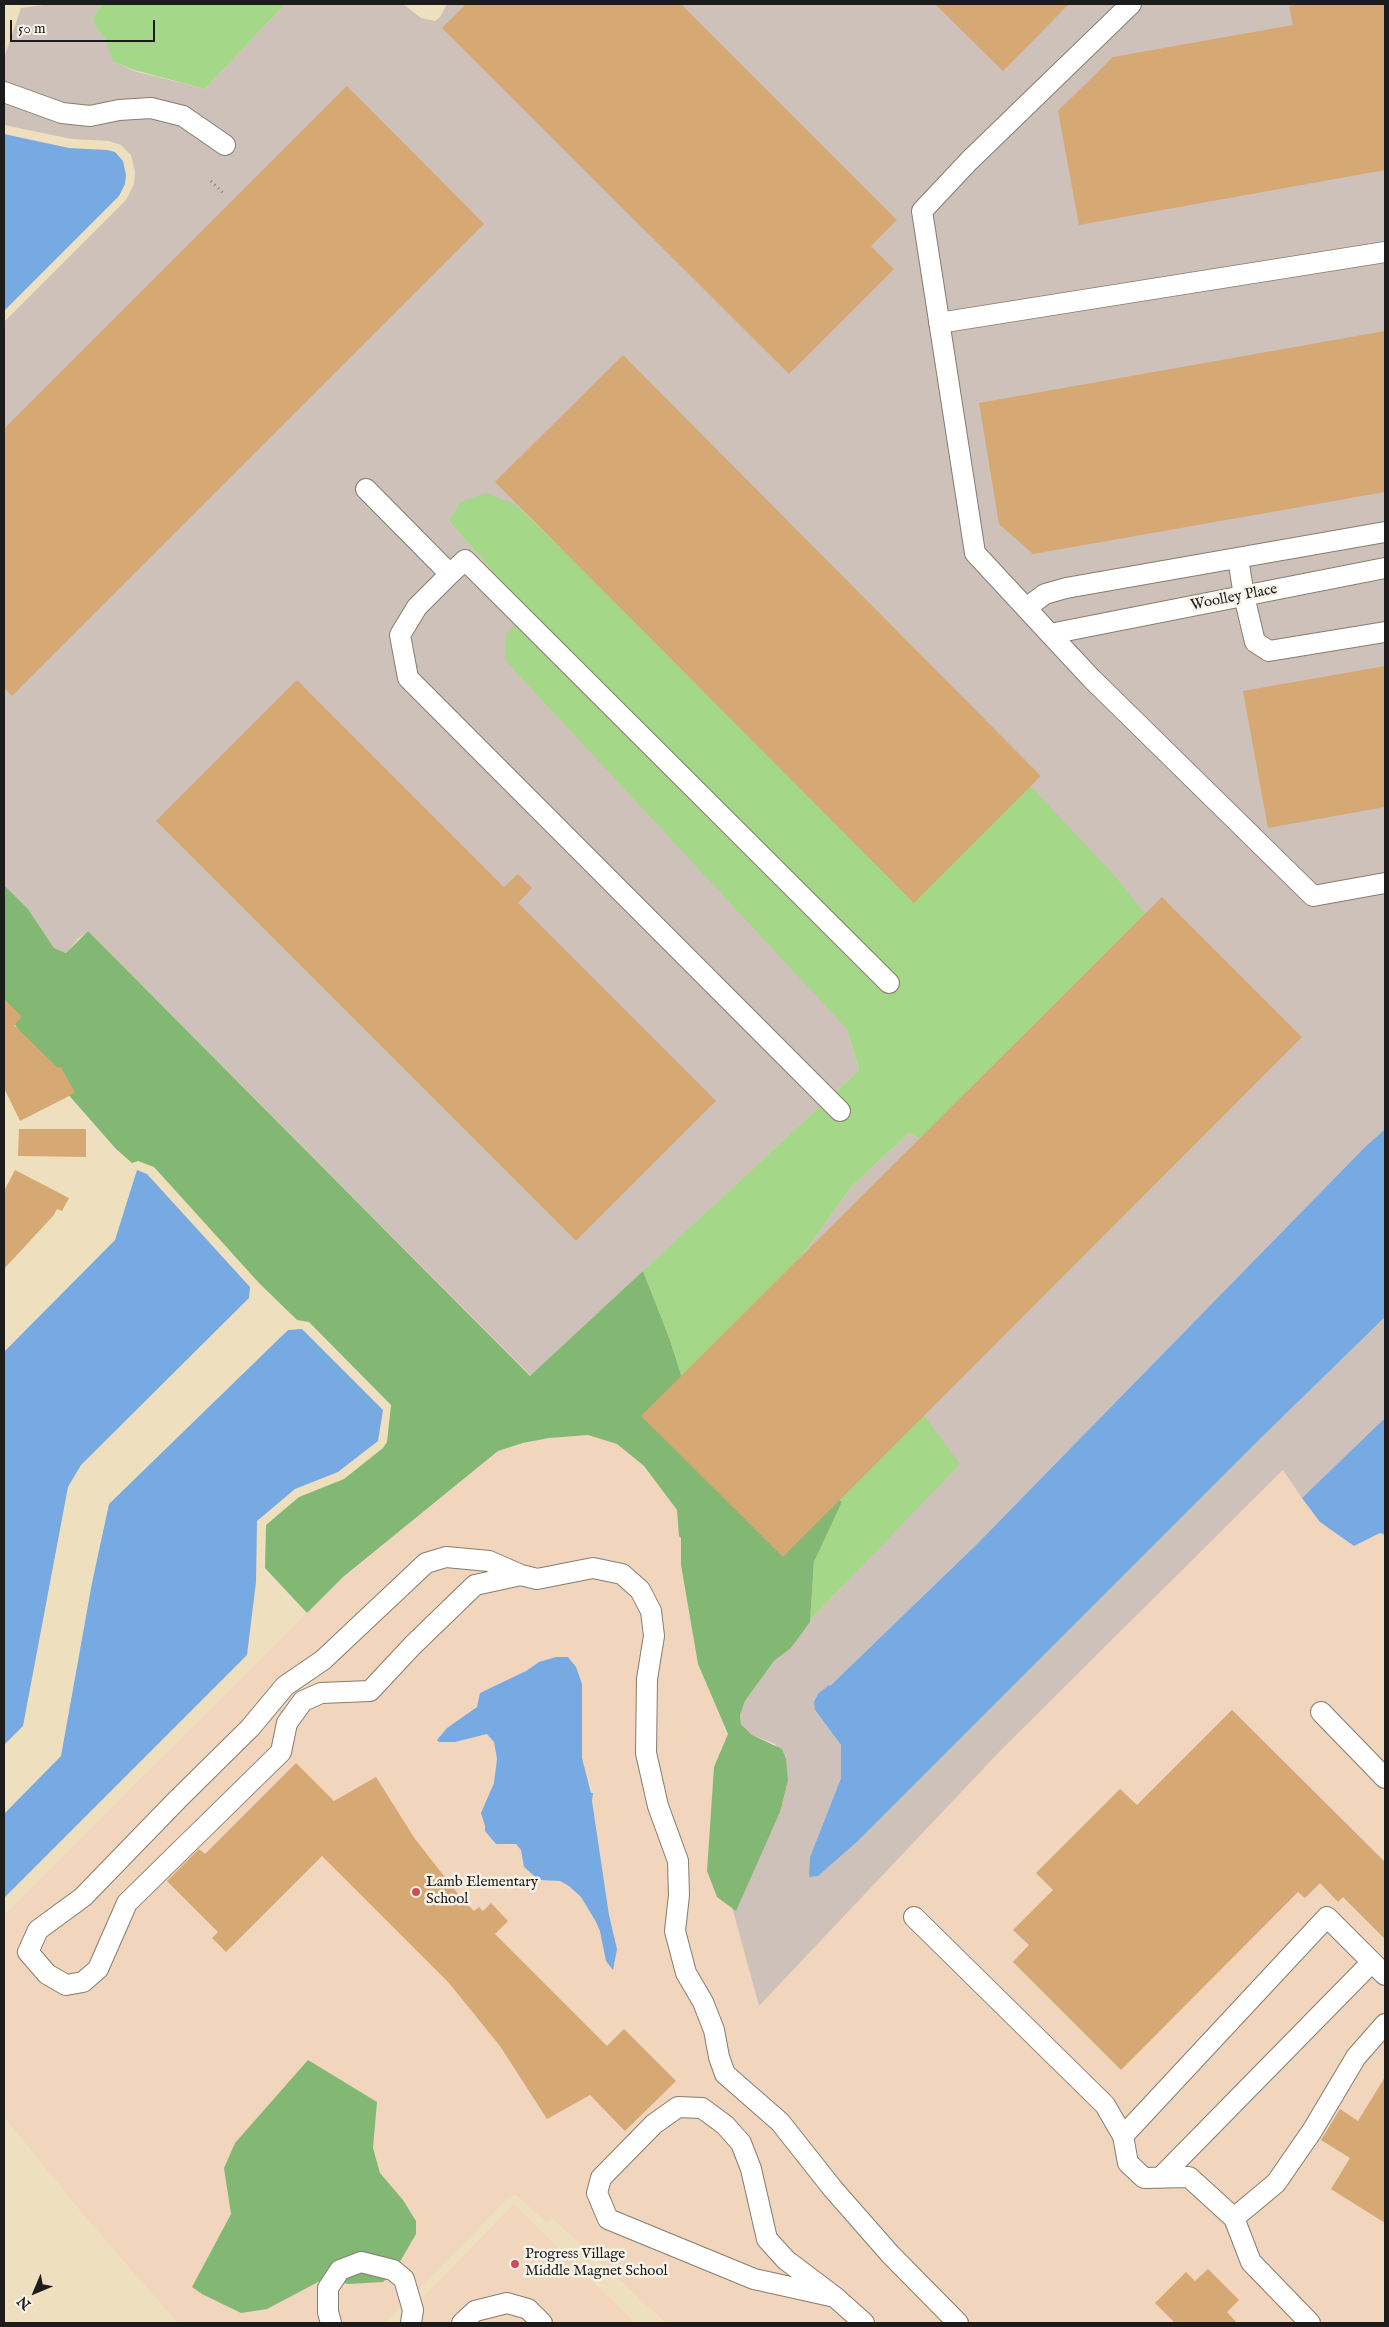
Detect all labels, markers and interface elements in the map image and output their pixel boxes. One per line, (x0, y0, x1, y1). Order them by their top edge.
scale bar (12, 10, 158, 42)
text: 50 m (18, 19, 46, 38)
street label: Woolley Place (1189, 581, 1279, 615)
place label: Lamb Elementary School (426, 1874, 538, 1909)
marker: Lamb Elementary School (410, 1886, 422, 1898)
place label: Progress Village Middle Magnet School (525, 2246, 668, 2281)
marker: Progress Village Middle Magnet School (509, 2258, 521, 2270)
north arrow (10, 2267, 60, 2317)
text: N (14, 2292, 35, 2313)

